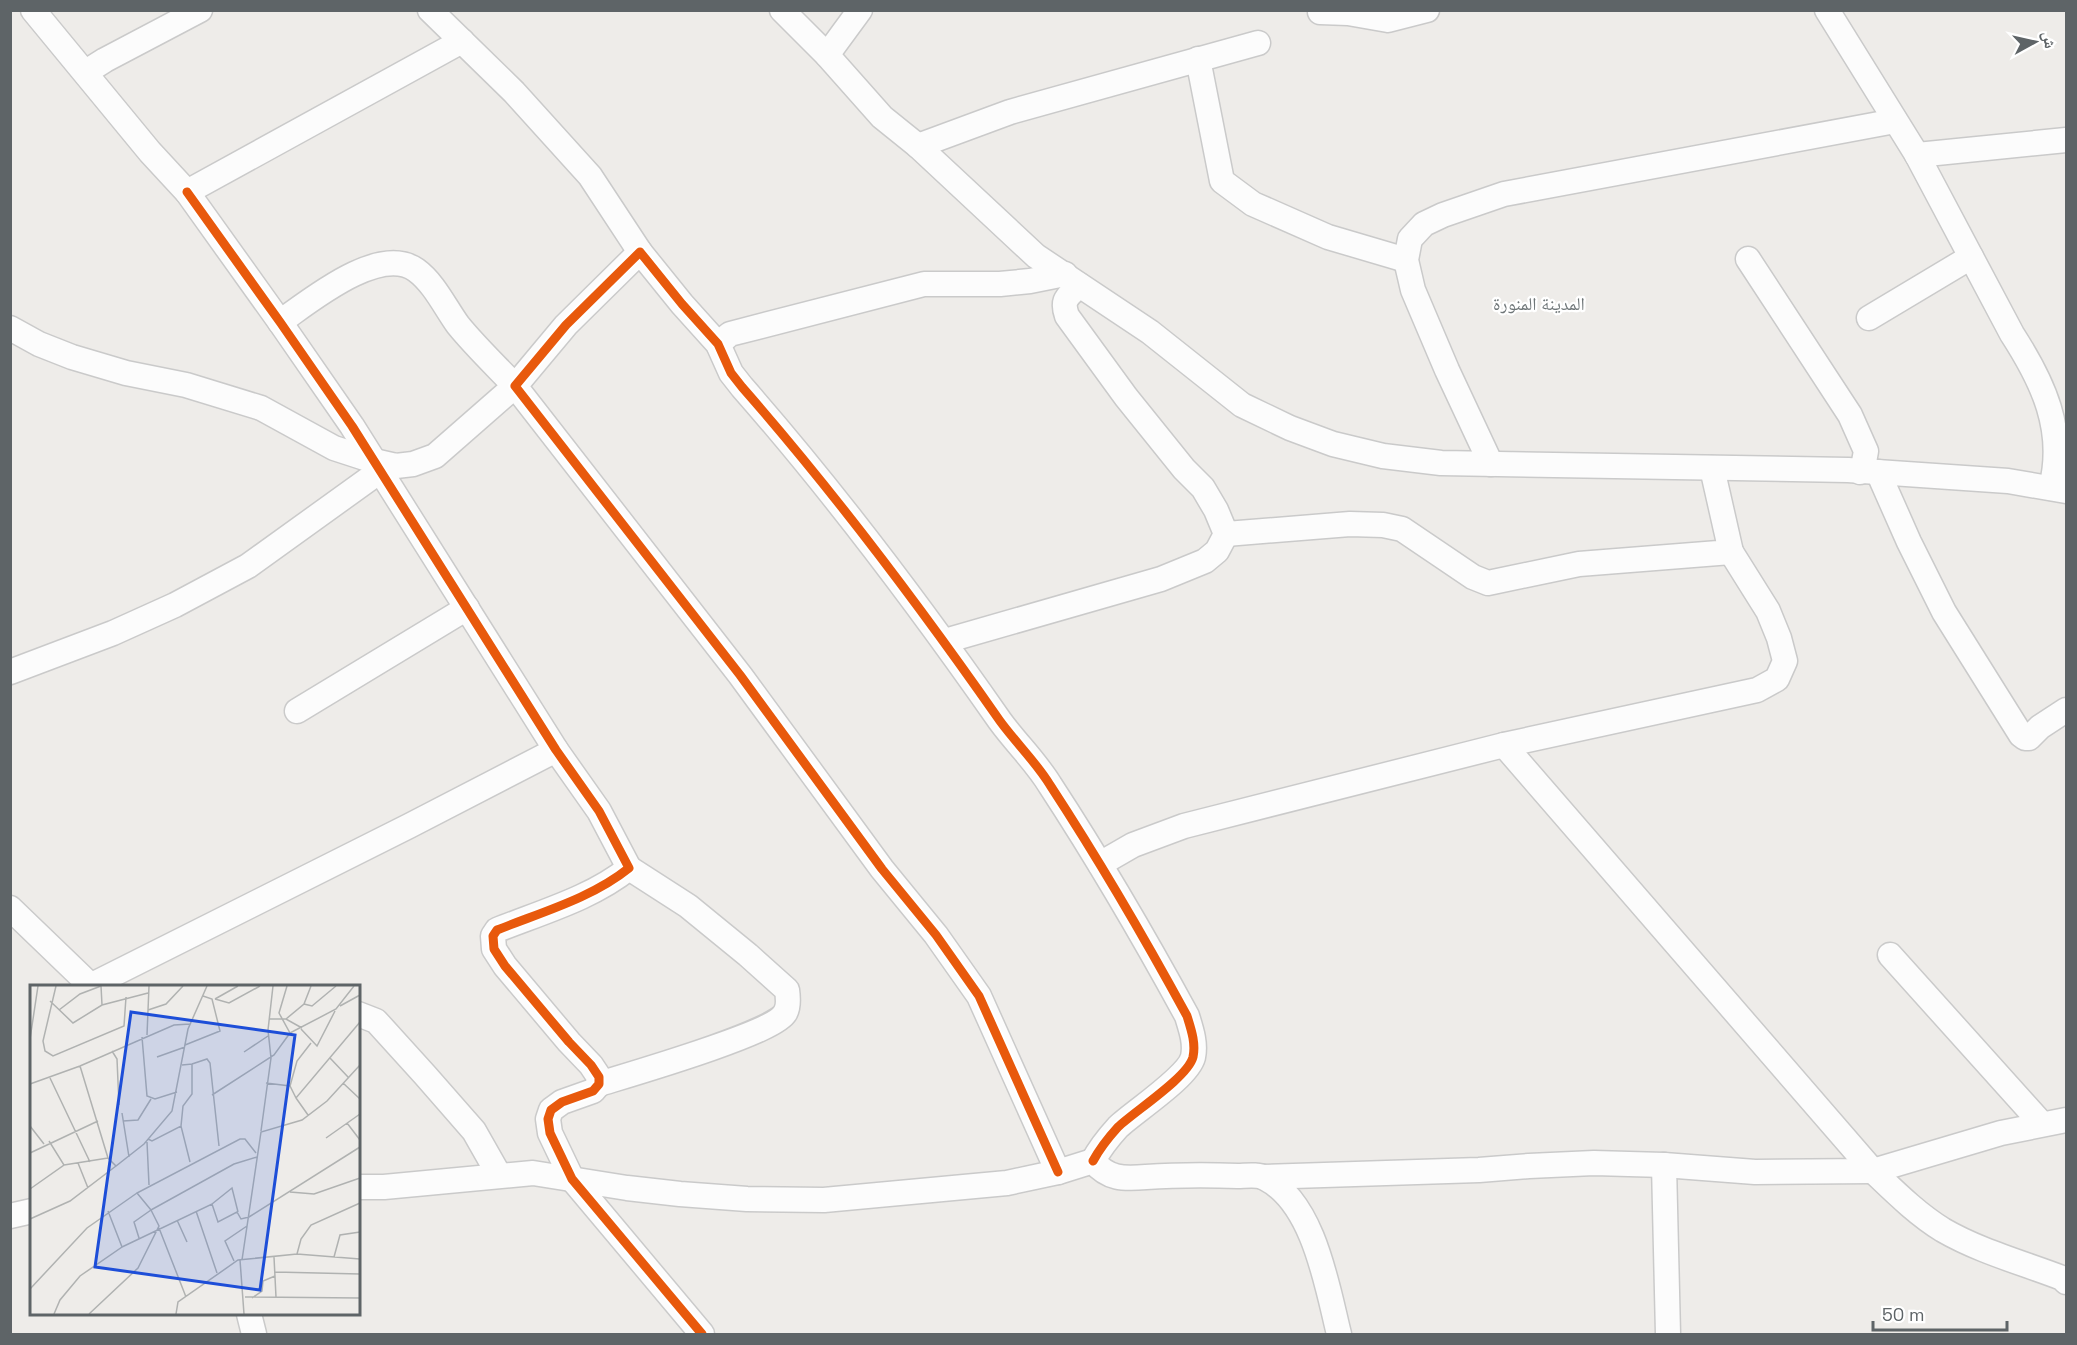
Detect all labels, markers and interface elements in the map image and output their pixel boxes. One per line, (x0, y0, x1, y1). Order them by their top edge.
north arrow (2005, 12, 2065, 72)
text: ش (2038, 30, 2061, 50)
district label: المدينة المنورة (1493, 292, 1585, 315)
inset map (30, 985, 360, 1315)
scale bar (1873, 1294, 2006, 1332)
text: 50 m (1882, 1303, 1924, 1326)

